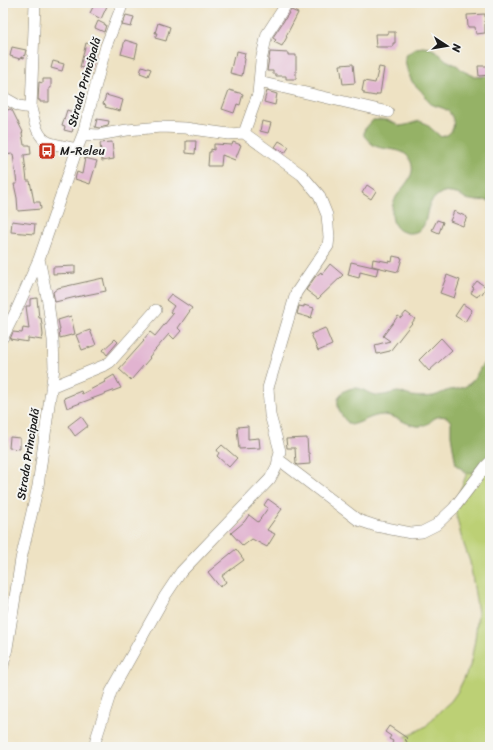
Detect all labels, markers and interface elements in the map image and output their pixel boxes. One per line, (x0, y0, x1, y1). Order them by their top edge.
north arrow (427, 26, 467, 66)
street label: Strada Principală (61, 34, 108, 129)
text: N (446, 41, 467, 54)
place label: M-Releu (60, 140, 105, 162)
bus stop icon: M-Releu (37, 141, 57, 161)
street label: Strada Principală (10, 406, 46, 501)

